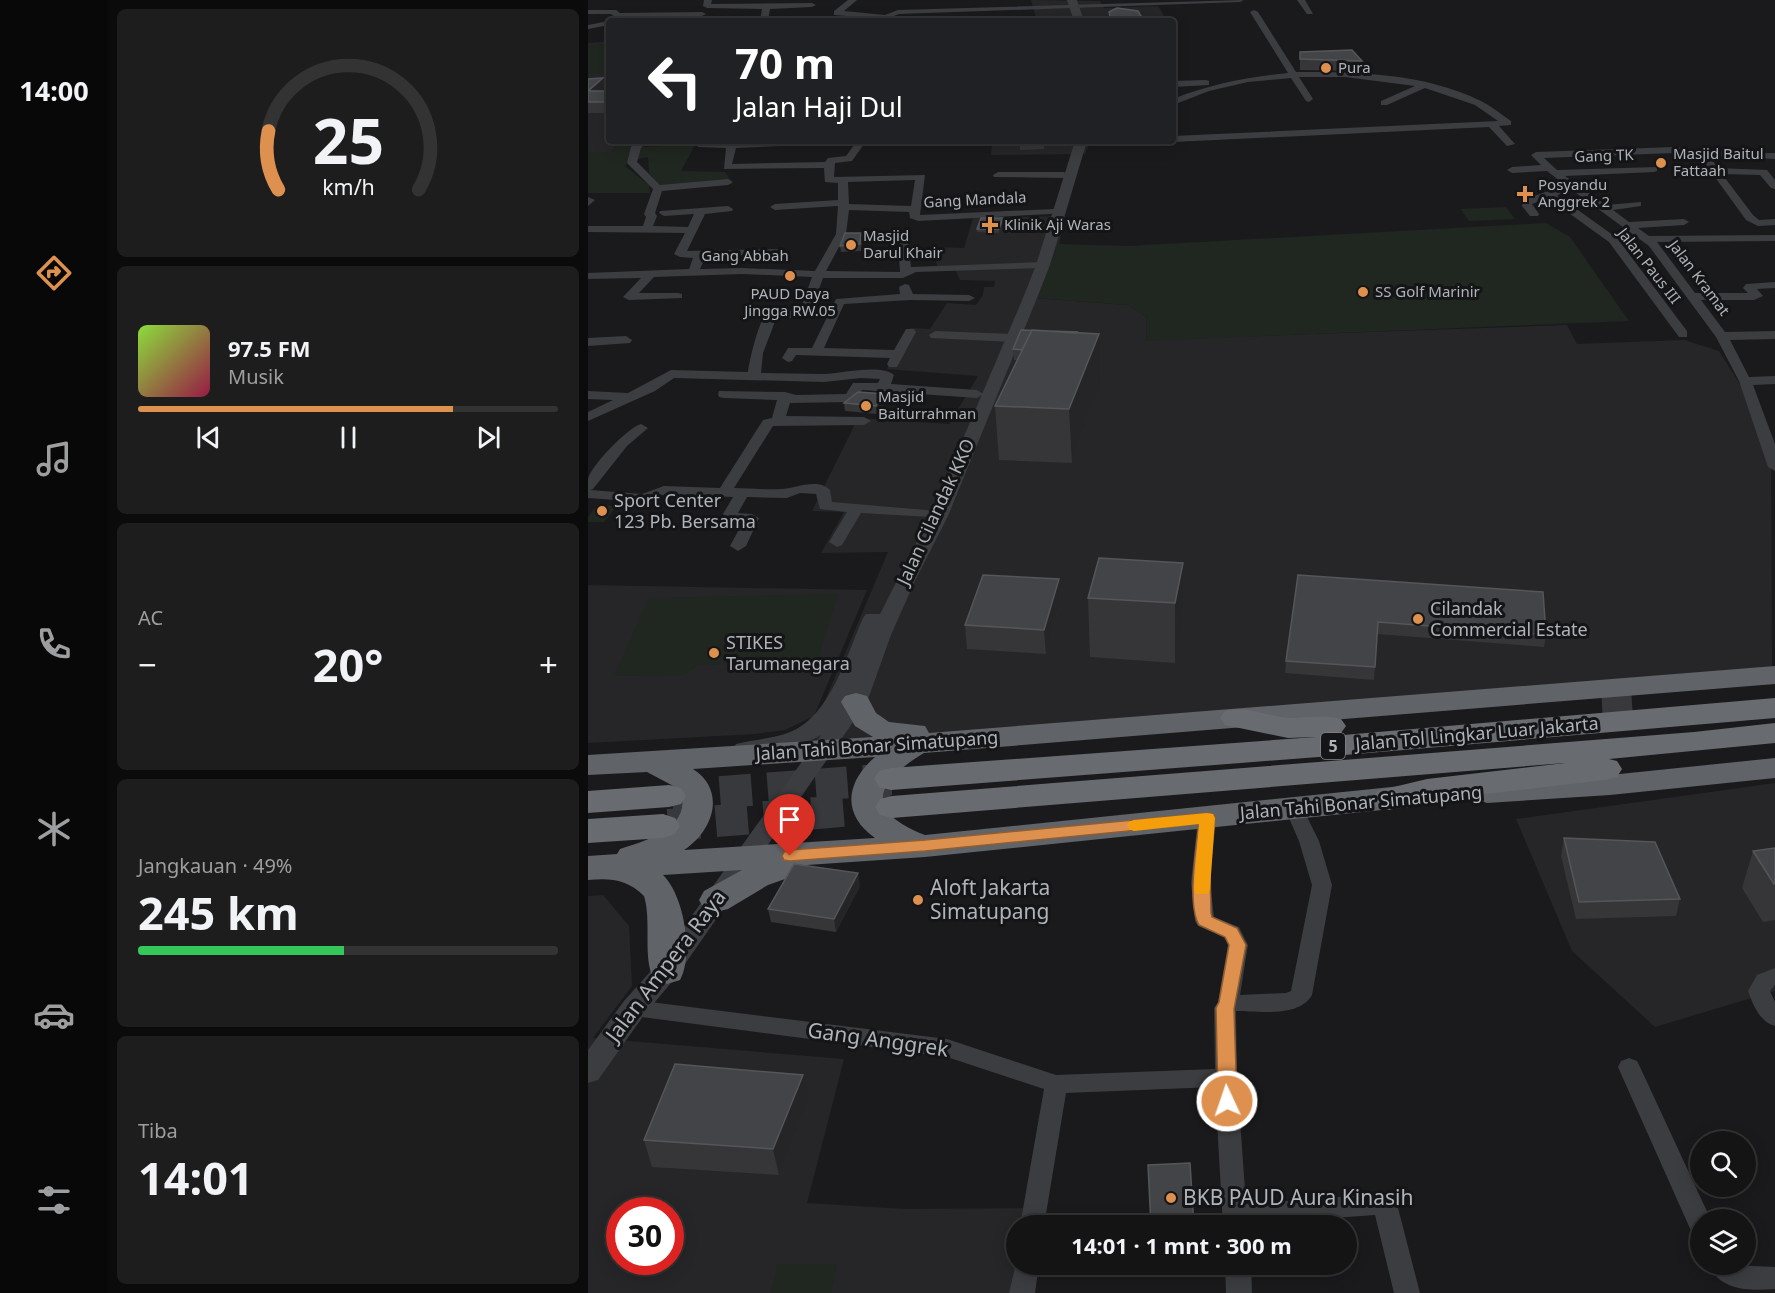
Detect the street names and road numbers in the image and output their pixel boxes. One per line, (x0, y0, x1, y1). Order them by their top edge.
street label: Gang TK (1574, 144, 1635, 166)
street label: Gang Mandala (923, 186, 1027, 212)
street label: Jalan Paus III (1613, 222, 1686, 307)
street label: Jalan Kramat (1664, 234, 1735, 320)
street label: Gang Abbah (701, 245, 789, 265)
street label: Jalan Cilandak KKO (890, 435, 980, 590)
street label: Jalan Tol Lingkar Luar Jakarta (1352, 710, 1600, 756)
street label: Jalan Tahi Bonar Simatupang (753, 725, 999, 766)
road number: 5 (1321, 733, 1345, 759)
street label: Jalan Tahi Bonar Simatupang (1237, 779, 1483, 825)
street label: Jalan Ampera Raya (598, 884, 732, 1049)
street label: Gang Anggrek (806, 1015, 951, 1063)

